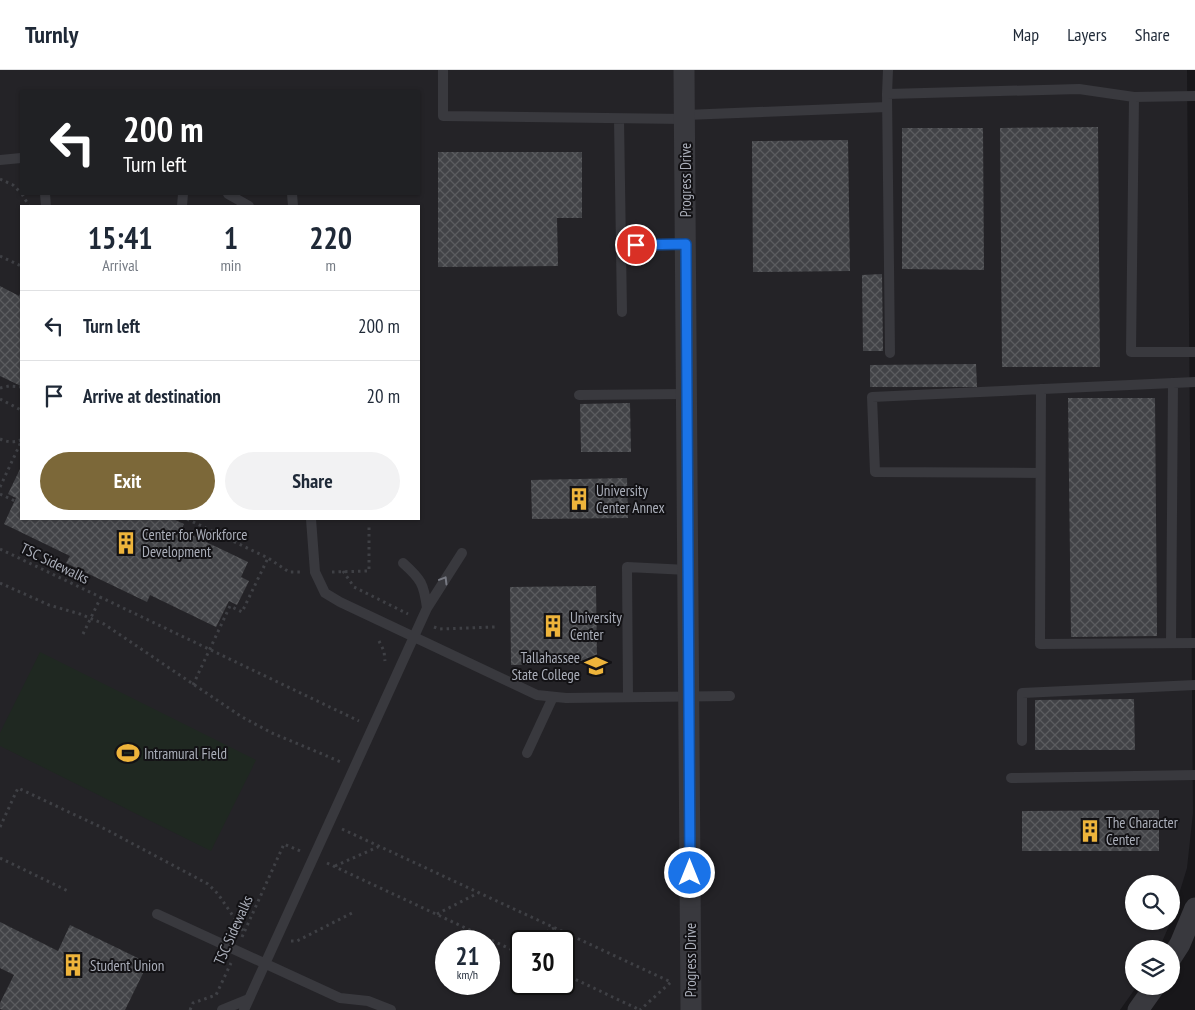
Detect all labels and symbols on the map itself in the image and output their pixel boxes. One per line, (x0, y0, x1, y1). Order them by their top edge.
street label: Progress Drive (676, 143, 695, 217)
pin (615, 224, 657, 266)
place label: University Center Annex (596, 481, 665, 517)
building icon: University Center Annex (566, 486, 592, 512)
place label: Center for Workforce Development (142, 525, 248, 561)
building icon: Center for Workforce Development (113, 530, 139, 556)
street label: TSC Sidewalks (17, 538, 93, 588)
one-way arrow (437, 577, 447, 586)
place label: University Center (570, 608, 622, 644)
building icon: University Center (540, 613, 566, 639)
place label: Tallahassee State College (511, 648, 580, 684)
school or university icon: Tallahassee State College (583, 653, 609, 679)
sports icon: Intramural Field (115, 740, 141, 766)
place label: Intramural Field (144, 744, 227, 763)
place label: The Character Center (1106, 813, 1179, 849)
building icon: The Character Center (1077, 818, 1103, 844)
position arrow (663, 846, 715, 898)
street label: TSC Sidewalks (209, 892, 257, 968)
street label: Progress Drive (681, 923, 700, 997)
speed limit sign: 30 (510, 930, 575, 995)
building icon: Student Union (60, 952, 86, 978)
place label: Student Union (90, 956, 164, 975)

